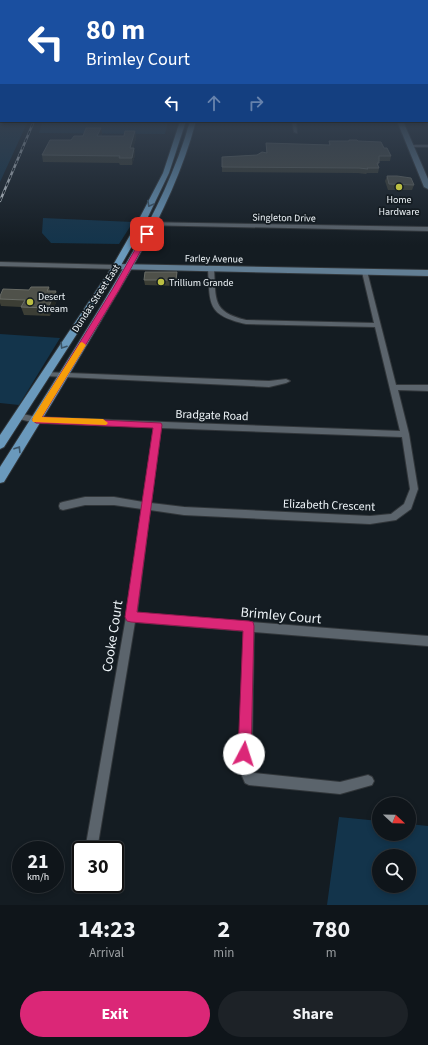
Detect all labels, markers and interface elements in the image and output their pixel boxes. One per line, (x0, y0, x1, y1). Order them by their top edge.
text: 80 m (86, 10, 145, 50)
icon: left (20, 16, 72, 68)
text: Brimley Court (86, 47, 190, 72)
icon: left (161, 92, 183, 114)
icon: ahead (203, 92, 225, 114)
icon: right (245, 92, 267, 114)
marker: Home Hardware (394, 182, 404, 192)
place label: Home Hardware (379, 193, 420, 219)
one-way arrow (148, 200, 155, 207)
street label: Singleton Drive (252, 210, 316, 226)
pin (130, 217, 164, 251)
icon: arrive (136, 223, 158, 245)
street label: Farley Avenue (185, 251, 243, 267)
street label: Dundas Street East (69, 261, 123, 335)
place label: Trillium Grande (169, 276, 234, 290)
marker: Trillium Grande (156, 277, 166, 287)
place label: Desert Stream (38, 290, 68, 316)
marker: Desert Stream (25, 297, 35, 307)
one-way arrow (61, 342, 68, 349)
street label: Bradgate Road (175, 406, 249, 425)
one-way arrow (13, 446, 21, 453)
street label: Elizabeth Crescent (283, 495, 375, 516)
street label: Cooke Court (97, 599, 129, 673)
street label: Brimley Court (240, 603, 322, 630)
position arrow (223, 733, 265, 775)
north arrow (372, 797, 416, 841)
map controls (372, 797, 416, 893)
speed limit sign: 30 (72, 841, 124, 893)
text: 21 (27, 848, 49, 876)
button: search (372, 849, 416, 893)
text: km/h (27, 870, 49, 884)
text: 14:23 (78, 912, 136, 947)
text: 2 (218, 912, 230, 947)
text: 780 (312, 912, 350, 947)
text: Arrival (89, 944, 124, 962)
text: min (213, 944, 234, 962)
text: m (326, 944, 337, 962)
button: Exit (20, 991, 210, 1037)
button: Share (218, 991, 408, 1037)

